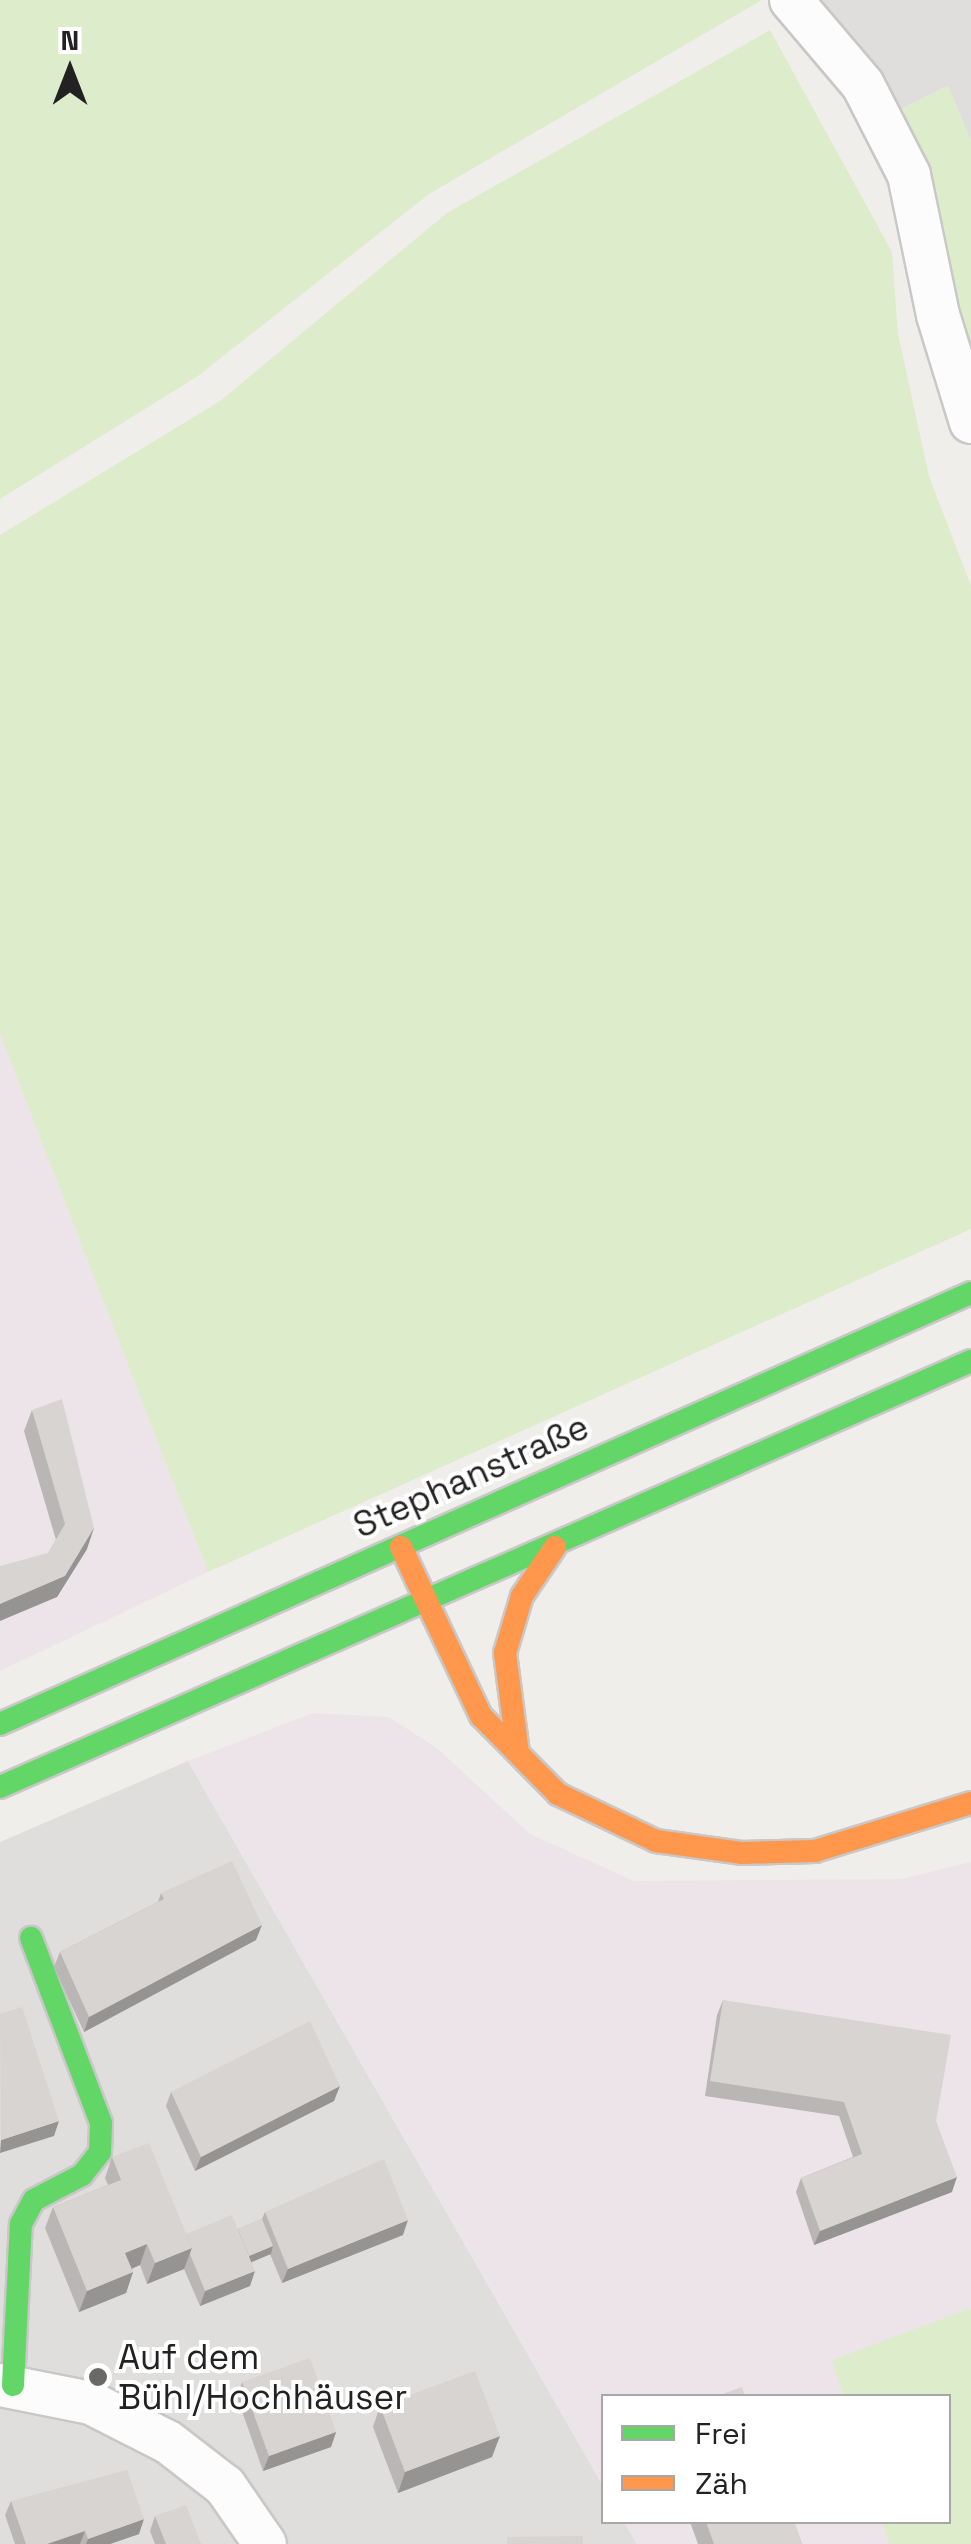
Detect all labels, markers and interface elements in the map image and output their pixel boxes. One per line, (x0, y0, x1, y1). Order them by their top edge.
north arrow (20, 20, 120, 120)
text: N (61, 22, 79, 58)
street label: Stephanstraße (347, 1405, 595, 1547)
place label: Auf dem Bühl/Hochhäuser (118, 2336, 407, 2418)
marker: Auf dem Bühl/Hochhäuser (87, 2366, 109, 2388)
legend (601, 2394, 951, 2524)
text: Frei (695, 2414, 747, 2453)
text: Zäh (695, 2464, 748, 2503)

